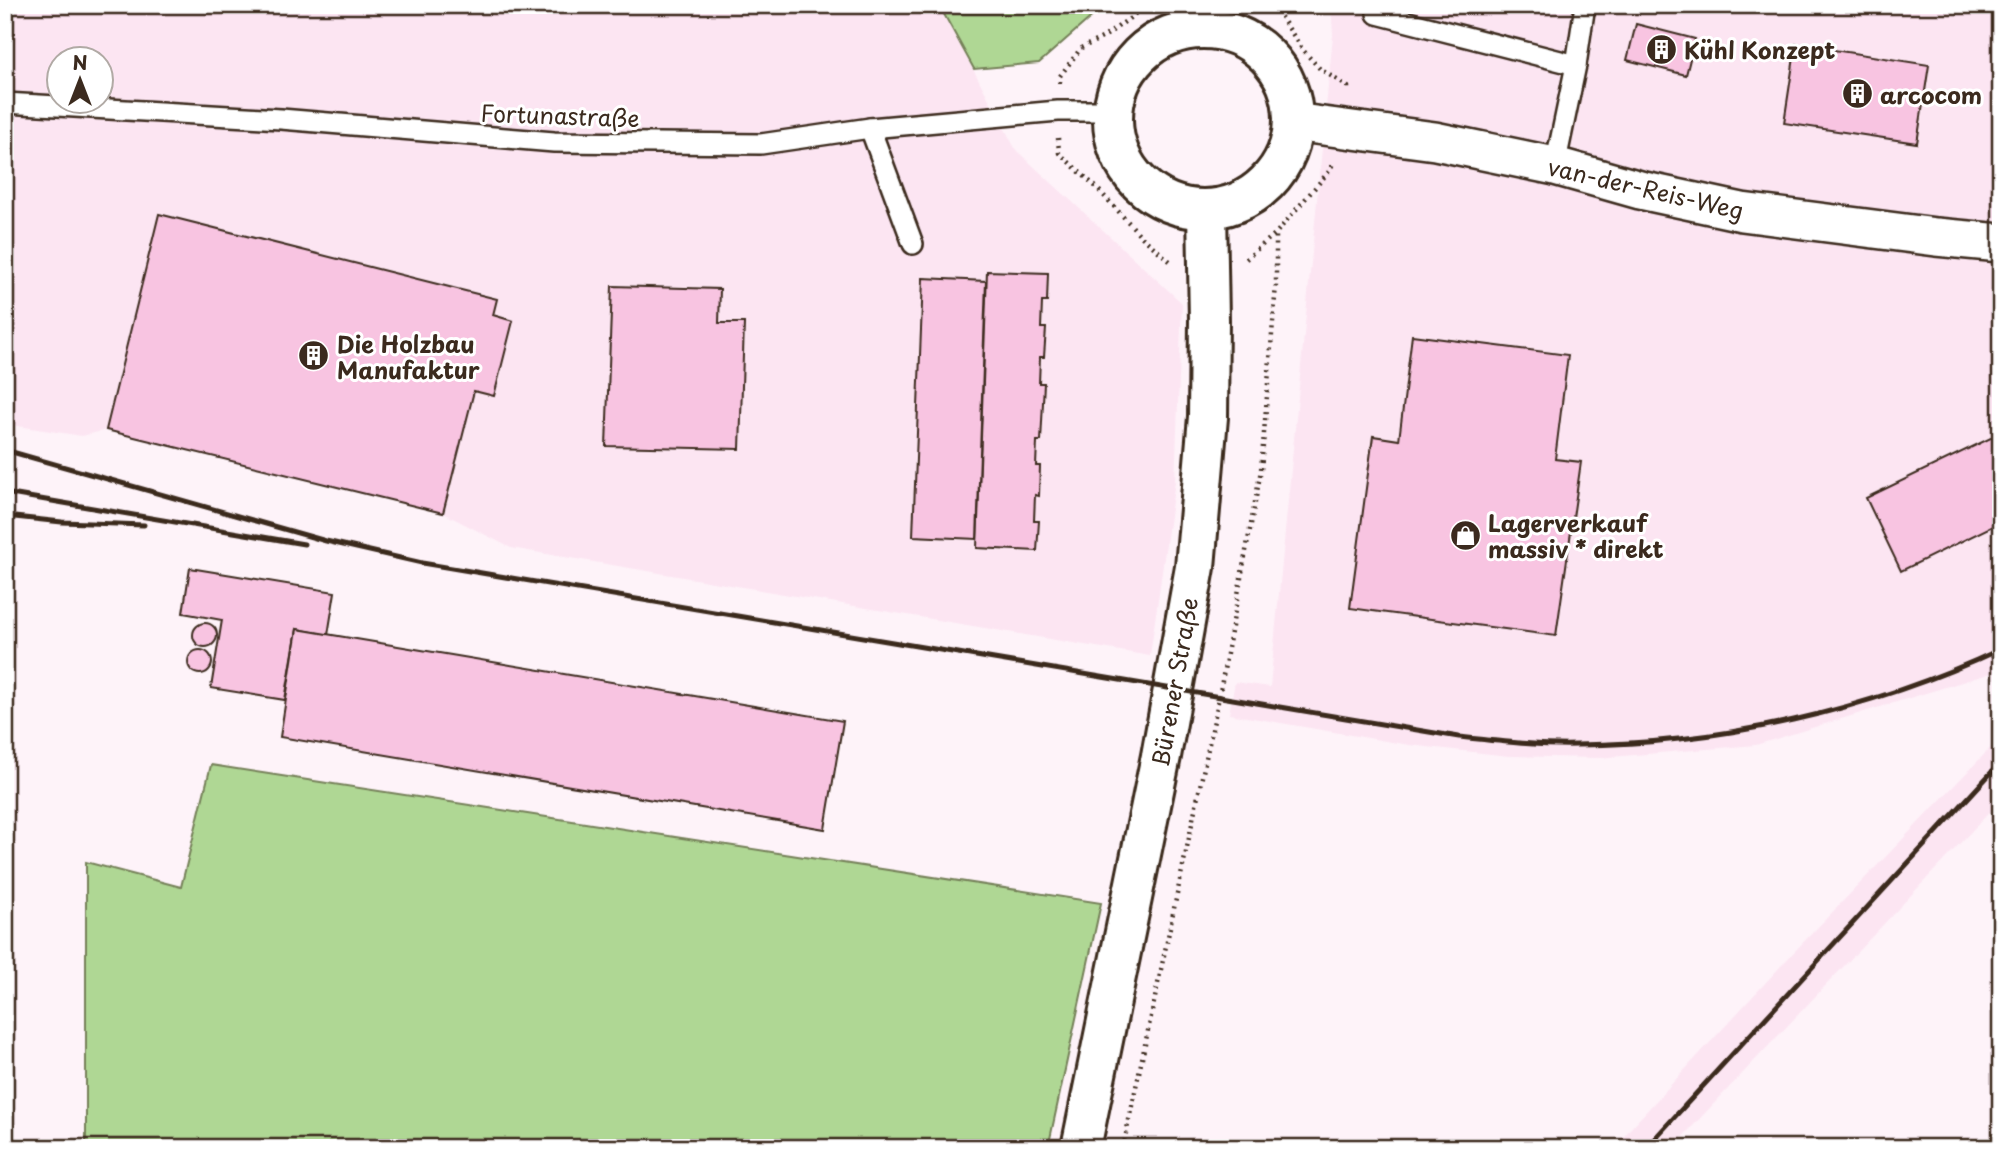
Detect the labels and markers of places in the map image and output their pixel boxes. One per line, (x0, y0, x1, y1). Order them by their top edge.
building icon: Kühl Konzept (1644, 32, 1678, 66)
place label: Kühl Konzept (1684, 32, 1835, 67)
building icon: arcocom (1840, 77, 1874, 111)
place label: arcocom (1880, 77, 1982, 112)
place label: Die Holzbau Manufaktur (337, 326, 480, 387)
building icon: Die Holzbau Manufaktur (297, 339, 331, 373)
place label: Lagerverkauf massiv * direkt (1488, 505, 1664, 566)
shop icon: Lagerverkauf massiv * direkt (1448, 518, 1482, 552)

